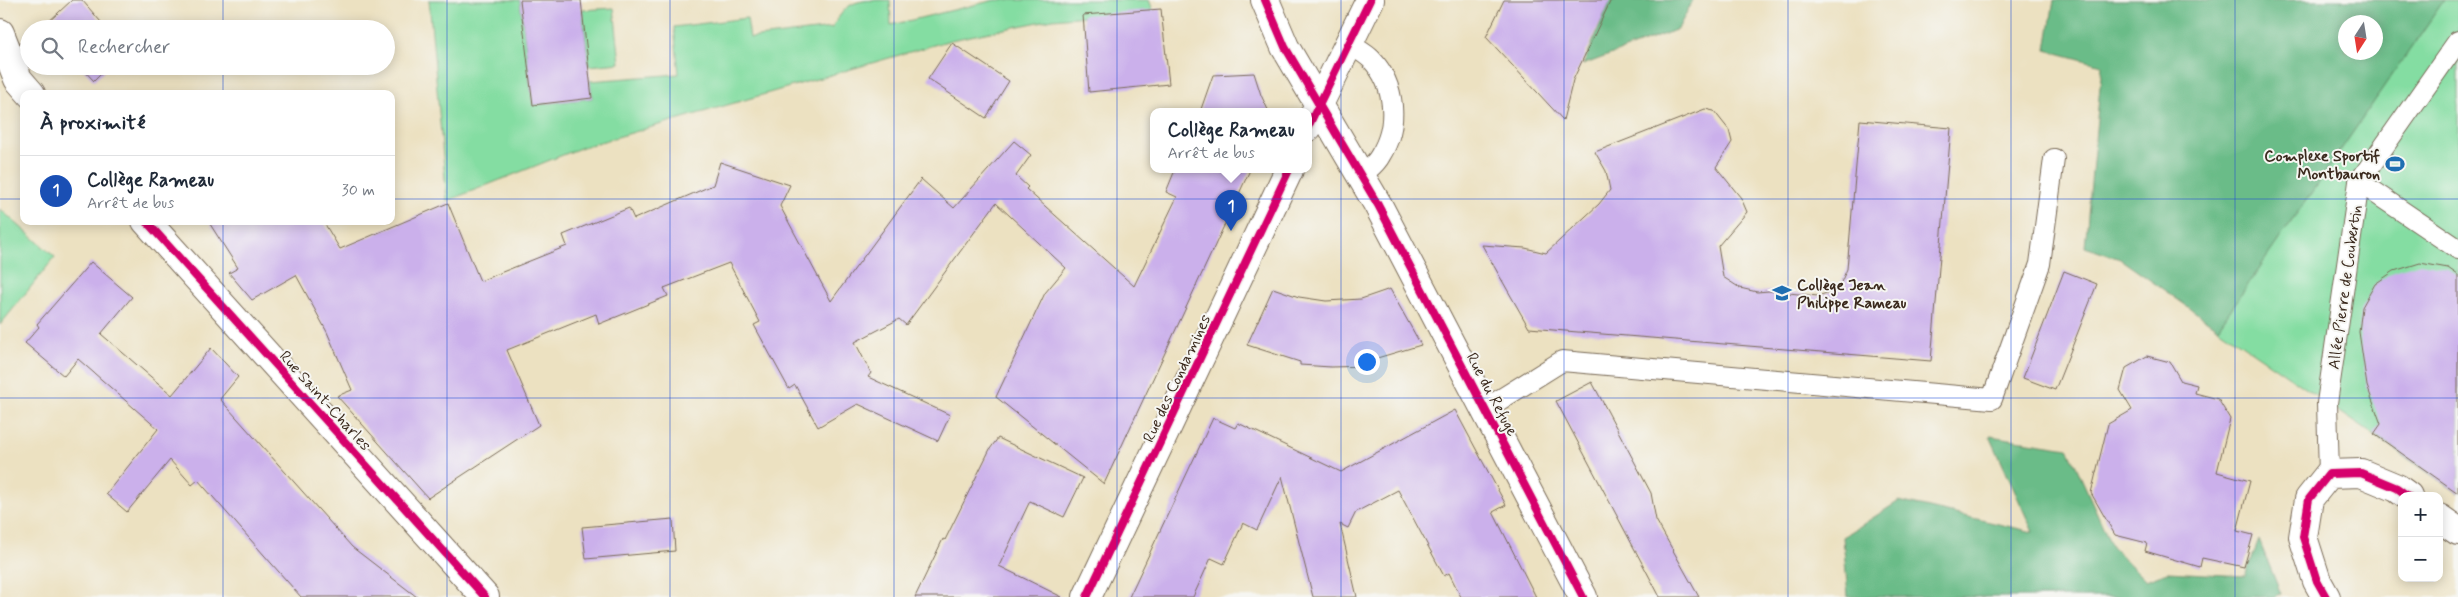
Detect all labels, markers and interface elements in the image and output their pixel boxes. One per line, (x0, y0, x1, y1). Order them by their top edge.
north arrow (2338, 15, 2383, 60)
search box (20, 20, 395, 75)
icon: search (38, 34, 66, 62)
text: Rechercher (78, 35, 170, 60)
popup (1150, 108, 1312, 173)
text: À proximité (40, 109, 146, 137)
text: Collège Rameau (1167, 118, 1295, 143)
text: Arrêt de bus (1167, 143, 1255, 164)
place label: Complexe Sportif Montbauron (2264, 146, 2380, 185)
sports icon: Complexe Sportif Montbauron (2384, 153, 2406, 175)
text: Collège Rameau (87, 168, 214, 193)
text: 1 (52, 180, 60, 201)
text: 30 m (342, 180, 375, 201)
pin: 1 (1215, 190, 1247, 231)
text: Arrêt de bus (87, 193, 174, 214)
street label: Allée Pierre de Coubertin (2324, 204, 2367, 371)
place label: Collège Jean Philippe Rameau (1797, 275, 1907, 314)
school or university icon: Collège Jean Philippe Rameau (1771, 282, 1793, 304)
street label: Rue des Condamines (1138, 311, 1216, 446)
street label: Rue Saint-Charles (274, 346, 376, 456)
your location (1354, 349, 1380, 375)
street label: Rue du Refuge (1461, 349, 1523, 440)
map controls (2398, 492, 2443, 582)
button: + (2398, 492, 2443, 537)
button: − (2398, 537, 2443, 582)

